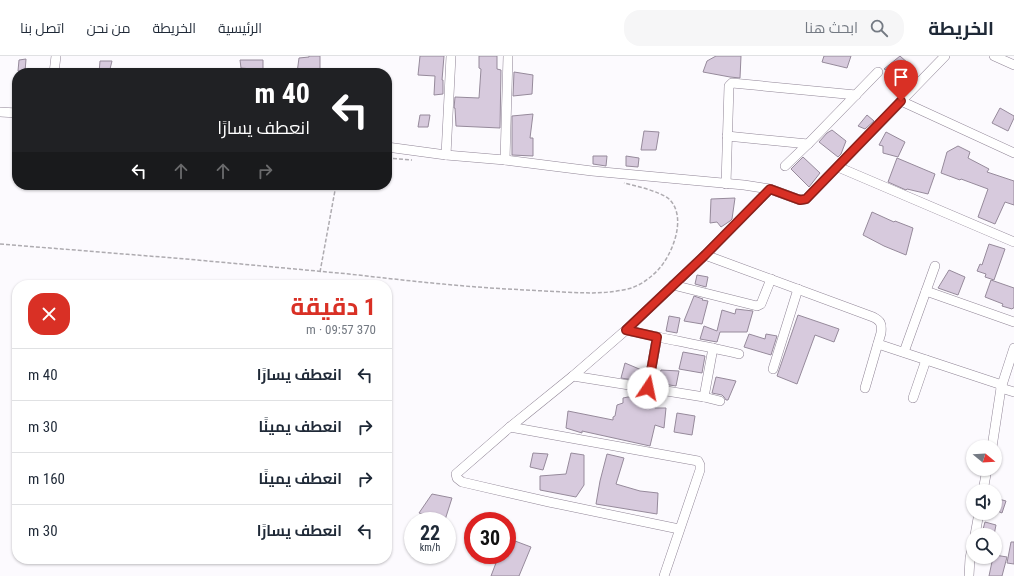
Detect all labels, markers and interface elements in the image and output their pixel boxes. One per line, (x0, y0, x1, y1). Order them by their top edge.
search box (624, 10, 904, 46)
icon: search (868, 17, 890, 39)
text: الخريطة (928, 17, 994, 40)
text: ابحث هنا (805, 19, 858, 37)
text: اتصل بنا (20, 20, 64, 36)
text: من نحن (86, 20, 130, 36)
text: الخريطة (152, 20, 196, 36)
text: الرئيسية (218, 20, 262, 36)
pin (884, 60, 918, 101)
icon: arrive (890, 66, 912, 88)
text: 40 m (254, 77, 310, 110)
icon: left (324, 84, 376, 136)
text: انعطف يسارًا (217, 117, 310, 138)
icon: left (128, 160, 150, 182)
icon: ahead (170, 160, 192, 182)
icon: ahead (212, 160, 234, 182)
icon: right (254, 160, 276, 182)
button: close (28, 293, 70, 335)
text: 1 دقيقة (290, 293, 376, 321)
text: 370 m · 09:57 (306, 322, 376, 337)
icon: left (354, 364, 376, 386)
text: 40 m (28, 366, 58, 384)
text: انعطف يسارًا (257, 366, 342, 384)
position arrow (627, 367, 669, 409)
icon: right (354, 416, 376, 438)
text: 30 m (28, 418, 58, 436)
text: انعطف يمينًا (259, 418, 342, 436)
north arrow (966, 440, 1002, 476)
map controls (966, 440, 1002, 564)
icon: right (354, 468, 376, 490)
text: 160 m (28, 470, 65, 488)
text: انعطف يمينًا (259, 470, 342, 488)
button: sound (966, 484, 1002, 520)
speed limit sign: 30 (464, 512, 516, 564)
icon: left (354, 520, 376, 542)
text: 22 (420, 521, 440, 545)
text: 30 m (28, 522, 58, 540)
text: انعطف يسارًا (257, 522, 342, 540)
button: search (966, 528, 1002, 564)
text: km/h (420, 542, 440, 553)

